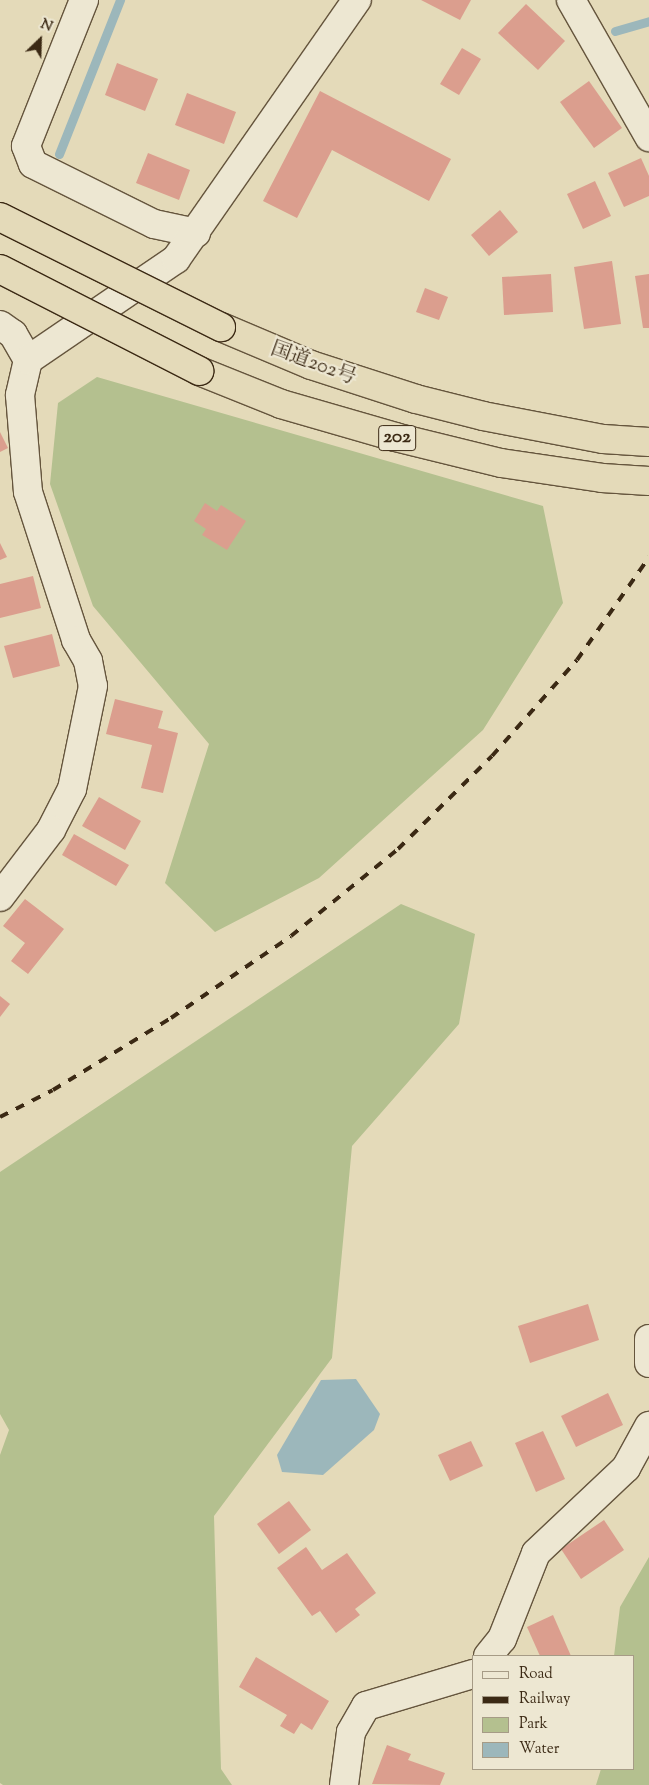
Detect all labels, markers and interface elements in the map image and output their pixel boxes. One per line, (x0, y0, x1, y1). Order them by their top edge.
north arrow (15, 15, 65, 65)
text: N (37, 15, 55, 38)
street label: 国道202号 (267, 337, 359, 391)
road number: 202 (377, 422, 417, 454)
legend (472, 1655, 634, 1770)
text: Road (519, 1664, 553, 1685)
text: Railway (519, 1689, 570, 1710)
text: Park (519, 1714, 548, 1735)
text: Water (519, 1739, 559, 1760)

